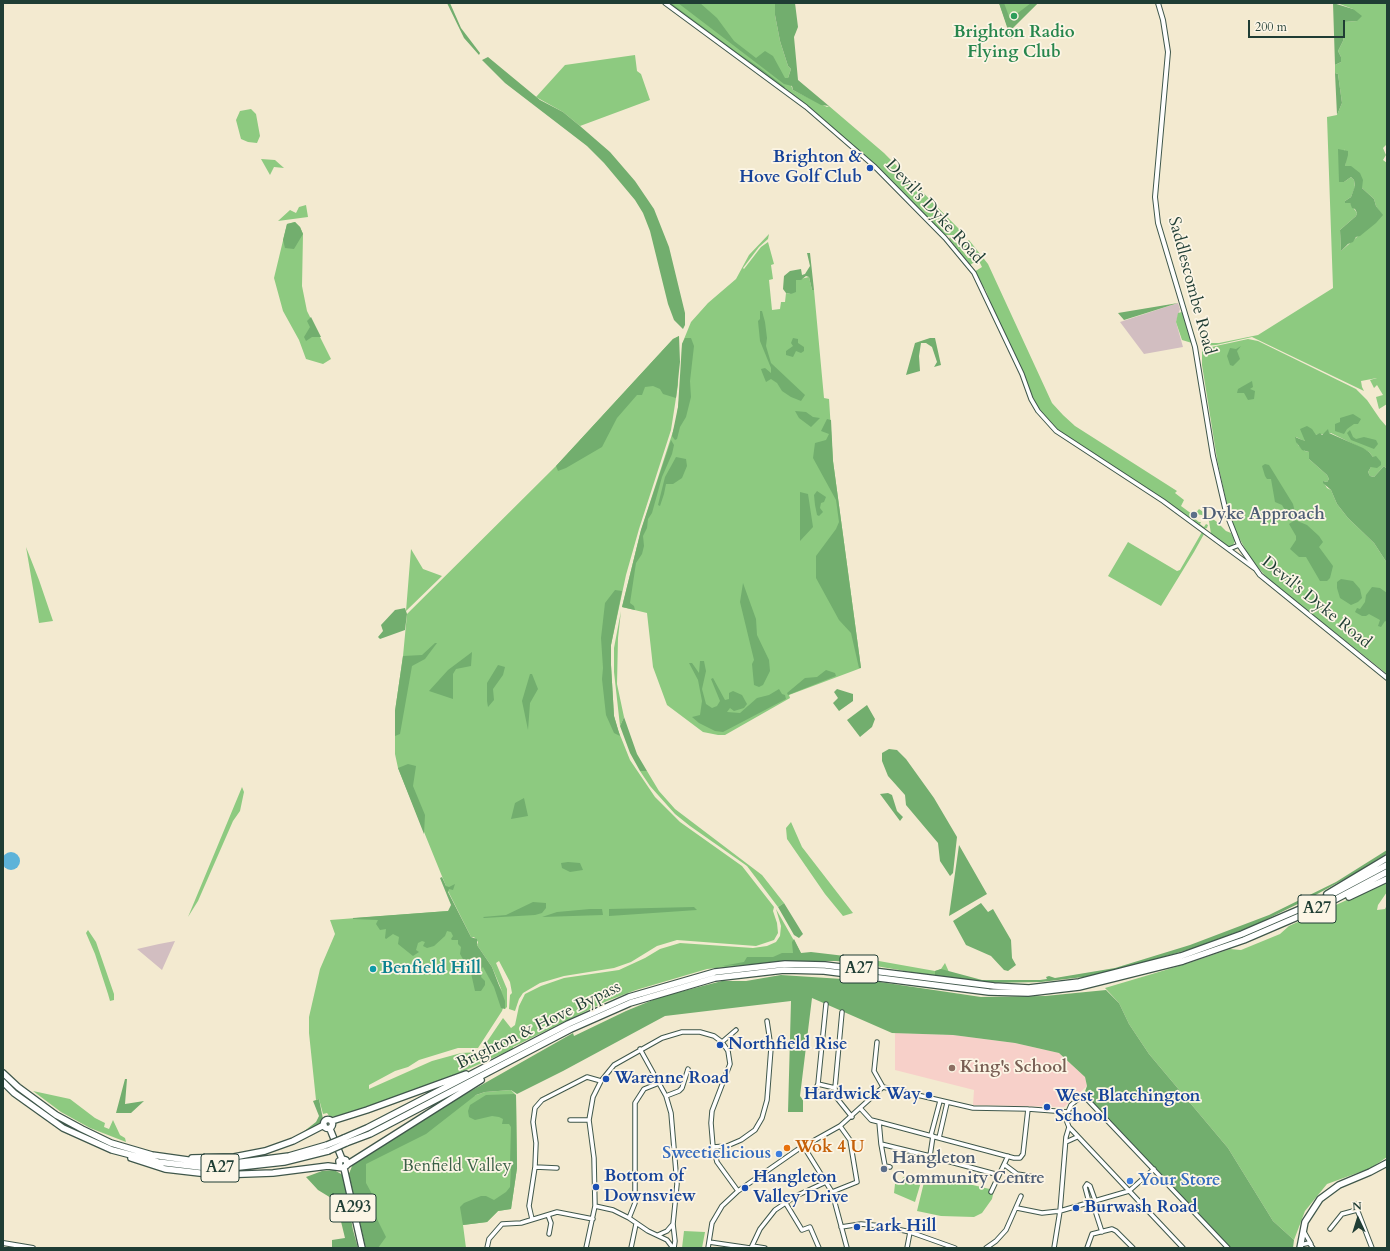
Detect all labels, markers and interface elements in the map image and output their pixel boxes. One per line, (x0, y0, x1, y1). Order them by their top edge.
marker: Brighton Radio Flying Club (1009, 11, 1019, 21)
scale bar (1250, 12, 1347, 38)
text: 200 m (1255, 19, 1287, 35)
place label: Brighton Radio Flying Club (953, 23, 1075, 63)
place label: Brighton & Hove Golf Club (739, 148, 862, 188)
street label: Devil's Dyke Road (881, 156, 987, 268)
marker: Brighton & Hove Golf Club (865, 163, 875, 173)
street label: Saddlescombe Road (1163, 215, 1219, 357)
place label: Dyke Approach (1202, 505, 1325, 525)
marker: Dyke Approach (1189, 510, 1199, 520)
street label: Devil's Dyke Road (1257, 553, 1375, 653)
road number: A27 (1298, 895, 1336, 923)
road number: A27 (840, 955, 878, 983)
place label: Benfield Hill (381, 959, 481, 979)
marker: Benfield Hill (368, 964, 378, 974)
street label: Brighton & Hove Bypass (454, 977, 624, 1075)
place label: Northfield Rise (728, 1035, 847, 1055)
marker: Northfield Rise (715, 1040, 725, 1050)
place label: King's School (960, 1058, 1067, 1078)
marker: King's School (947, 1063, 957, 1073)
place label: Warenne Road (614, 1069, 729, 1089)
marker: Warenne Road (601, 1074, 611, 1084)
place label: Hardwick Way (804, 1085, 921, 1105)
place label: West Blatchington School (1055, 1087, 1200, 1127)
marker: Hardwick Way (924, 1090, 934, 1100)
marker: West Blatchington School (1042, 1102, 1052, 1112)
place label: Wok 4 U (795, 1138, 864, 1158)
marker: Wok 4 U (782, 1143, 792, 1153)
place label: Sweetielicious (662, 1144, 771, 1164)
marker: Sweetielicious (774, 1149, 784, 1159)
place label: Hangleton Community Centre (892, 1149, 1045, 1189)
road number: A27 (201, 1154, 239, 1182)
park label: Benfield Valley (402, 1157, 512, 1177)
marker: Hangleton Community Centre (879, 1164, 889, 1174)
place label: Bottom of Downsview (604, 1167, 696, 1207)
place label: Hangleton Valley Drive (753, 1168, 849, 1208)
place label: Your Store (1138, 1171, 1220, 1191)
marker: Your Store (1125, 1176, 1135, 1186)
marker: Bottom of Downsview (591, 1182, 601, 1192)
marker: Hangleton Valley Drive (740, 1183, 750, 1193)
road number: A293 (330, 1194, 376, 1222)
place label: Burwash Road (1084, 1198, 1197, 1218)
north arrow (1338, 1199, 1378, 1239)
text: N (1352, 1199, 1362, 1214)
marker: Burwash Road (1071, 1203, 1081, 1213)
place label: Lark Hill (865, 1217, 937, 1237)
marker: Lark Hill (852, 1222, 862, 1232)

